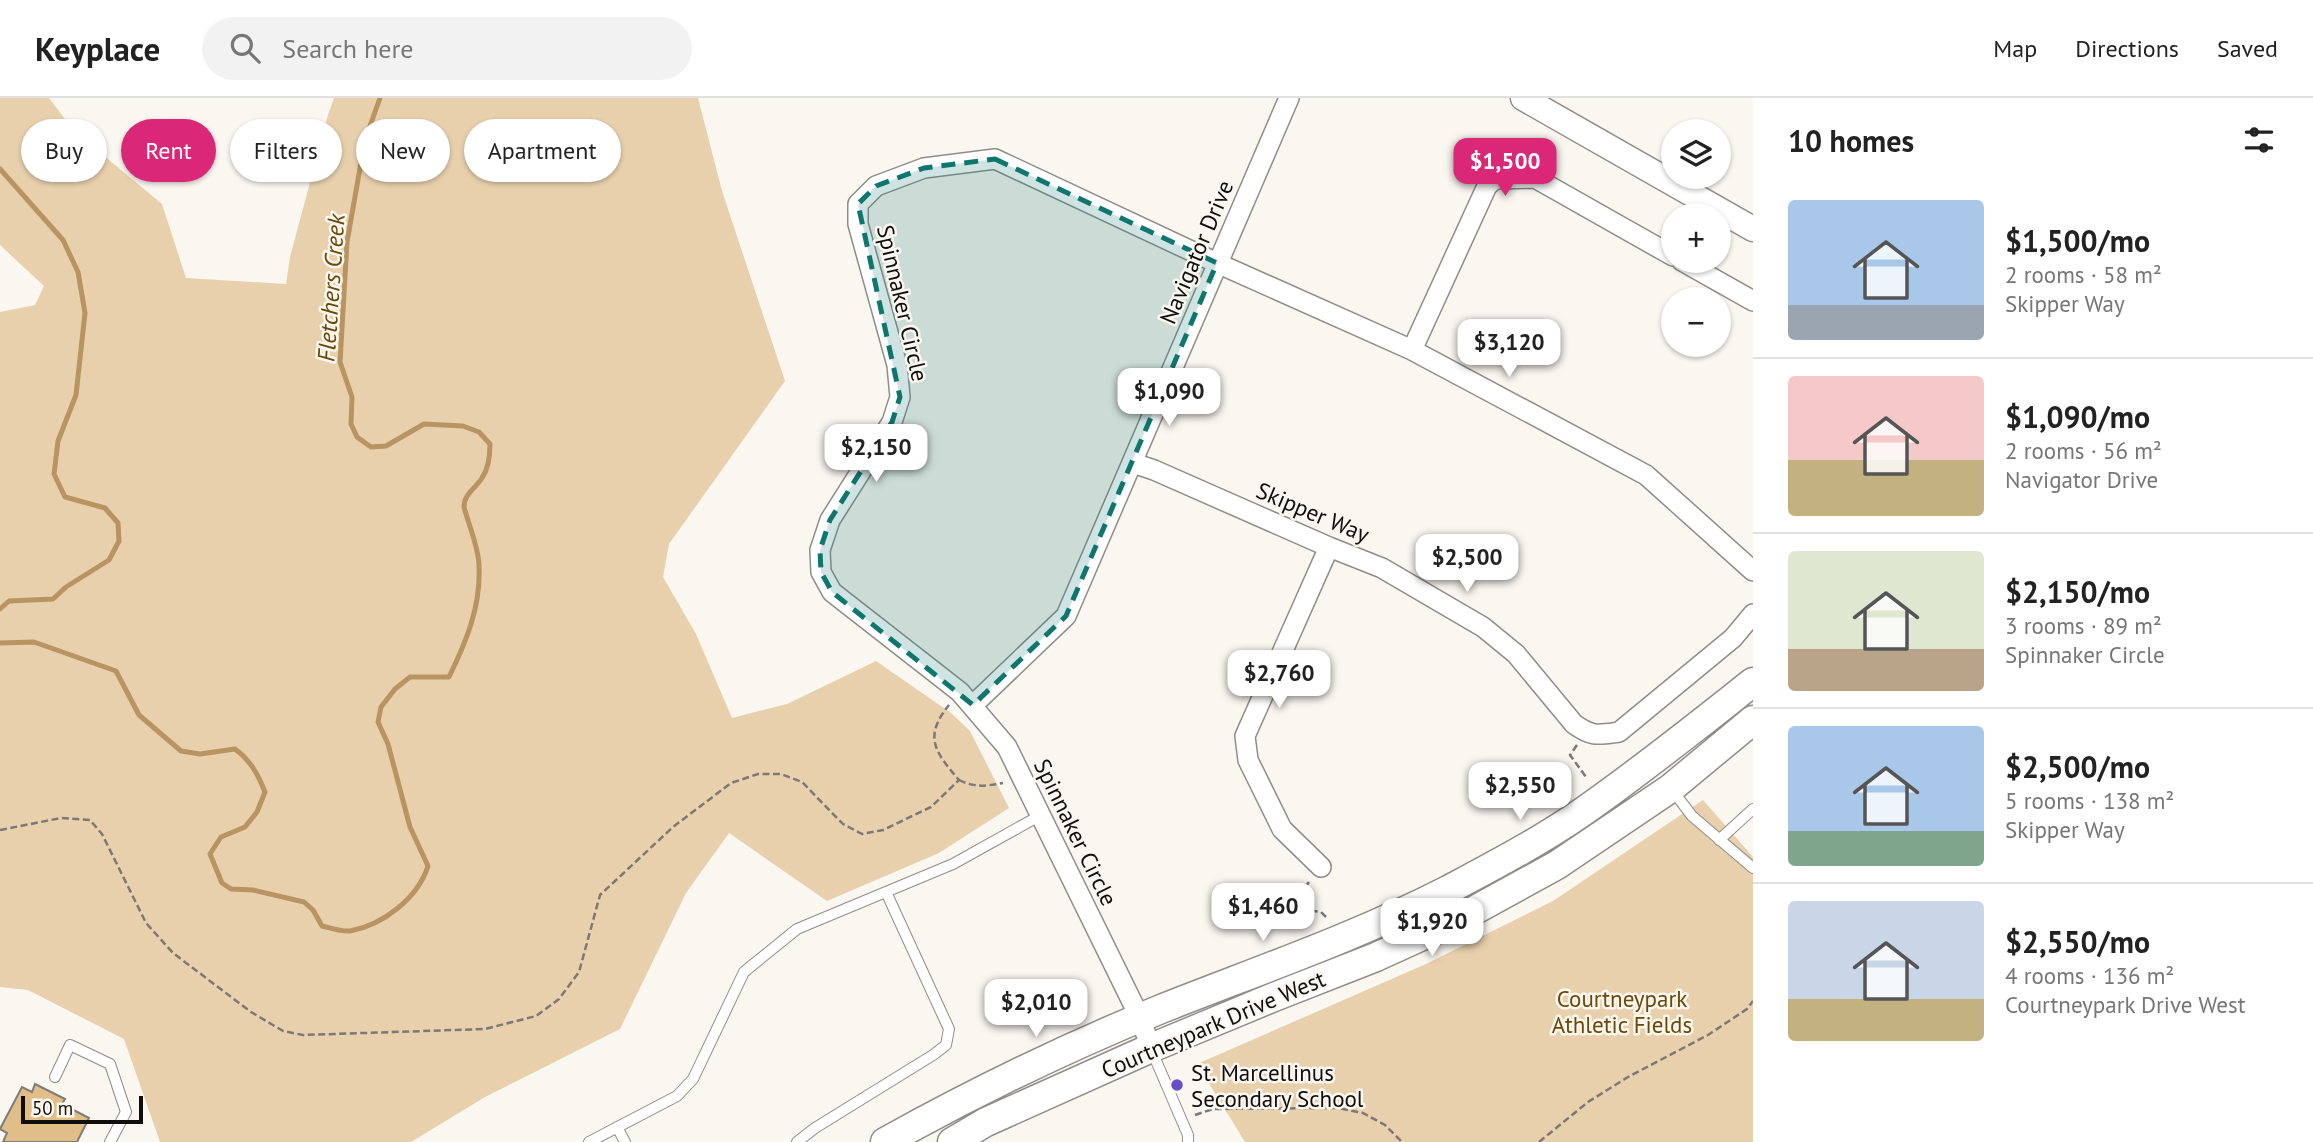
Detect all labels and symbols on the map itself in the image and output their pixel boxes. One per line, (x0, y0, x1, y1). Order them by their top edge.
pin: $1,500 (1448, 139, 1562, 198)
street label: Navigator Drive (1153, 176, 1239, 328)
water label: Fletchers Creek (310, 212, 352, 363)
street label: Spinnaker Circle (871, 222, 935, 384)
pin: $3,120 (1452, 320, 1566, 379)
pin: $1,090 (1112, 368, 1226, 428)
pin: $2,150 (819, 424, 933, 484)
street label: Skipper Way (1252, 475, 1374, 549)
pin: $2,500 (1410, 534, 1524, 594)
pin: $2,760 (1222, 650, 1336, 710)
street label: Spinnaker Circle (1028, 754, 1124, 910)
pin: $2,550 (1463, 762, 1577, 822)
pin: $1,460 (1206, 884, 1320, 943)
pin: $1,920 (1375, 898, 1489, 958)
street label: Courtneypark Drive West (1097, 964, 1330, 1084)
pin: $2,010 (979, 979, 1093, 1039)
park label: Courtneypark Athletic Fields (1552, 984, 1692, 1039)
place label: St. Marcellinus Secondary School (1191, 1058, 1364, 1113)
marker: St. Marcellinus Secondary School (1169, 1077, 1185, 1093)
scale bar (21, 1093, 144, 1125)

